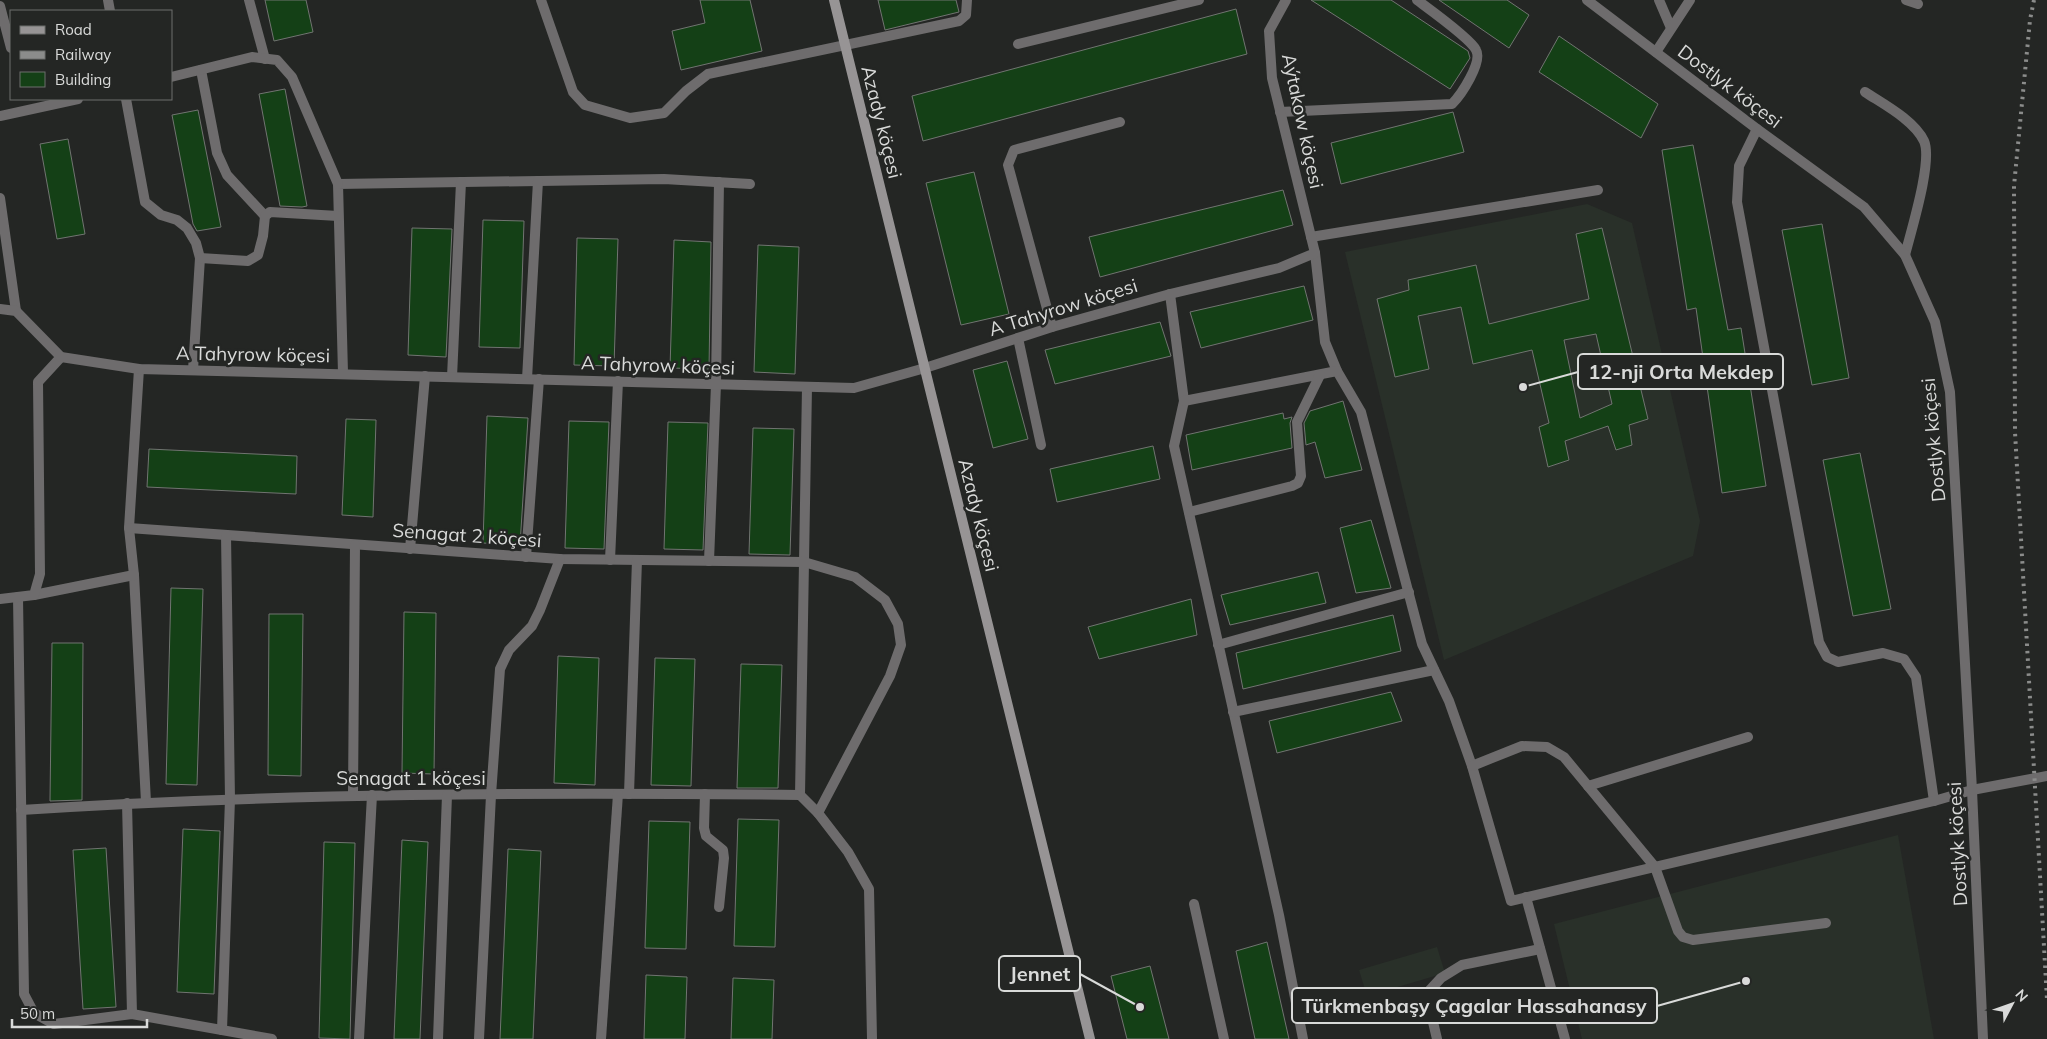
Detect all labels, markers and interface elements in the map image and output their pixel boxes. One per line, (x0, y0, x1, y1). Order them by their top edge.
legend (10, 10, 172, 100)
text: Road (55, 20, 92, 39)
street label: Dostlyk köçesi (1673, 39, 1787, 133)
text: Railway (55, 45, 111, 64)
street label: Aýtakow köçesi (1277, 51, 1329, 191)
street label: Azady köçesi (856, 63, 908, 181)
text: Building (55, 70, 111, 89)
street label: A Tahyrow köçesi (986, 273, 1140, 341)
street label: A Tahyrow köçesi (176, 341, 330, 367)
street label: A Tahyrow köçesi (580, 350, 736, 380)
callout: 12-nji Orta Mekdep (1578, 354, 1783, 389)
text: 12-nji Orta Mekdep (1588, 359, 1774, 384)
street label: Dostlyk köçesi (1916, 377, 1950, 503)
street label: Azady köçesi (953, 456, 1005, 574)
street label: Senagat 2 köçesi (392, 518, 542, 552)
street label: Senagat 1 köçesi (336, 766, 486, 790)
street label: Dostlyk köçesi (1942, 781, 1972, 907)
callout: Jennet (999, 956, 1080, 991)
text: Jennet (1010, 961, 1071, 986)
north arrow (1987, 979, 2037, 1029)
text: N (2012, 986, 2032, 1005)
callout: Türkmenbaşy Çagalar Hassahanasy (1292, 988, 1657, 1023)
text: Türkmenbaşy Çagalar Hassahanasy (1301, 993, 1647, 1018)
scale bar (12, 996, 148, 1028)
text: 50 m (20, 1004, 55, 1023)

